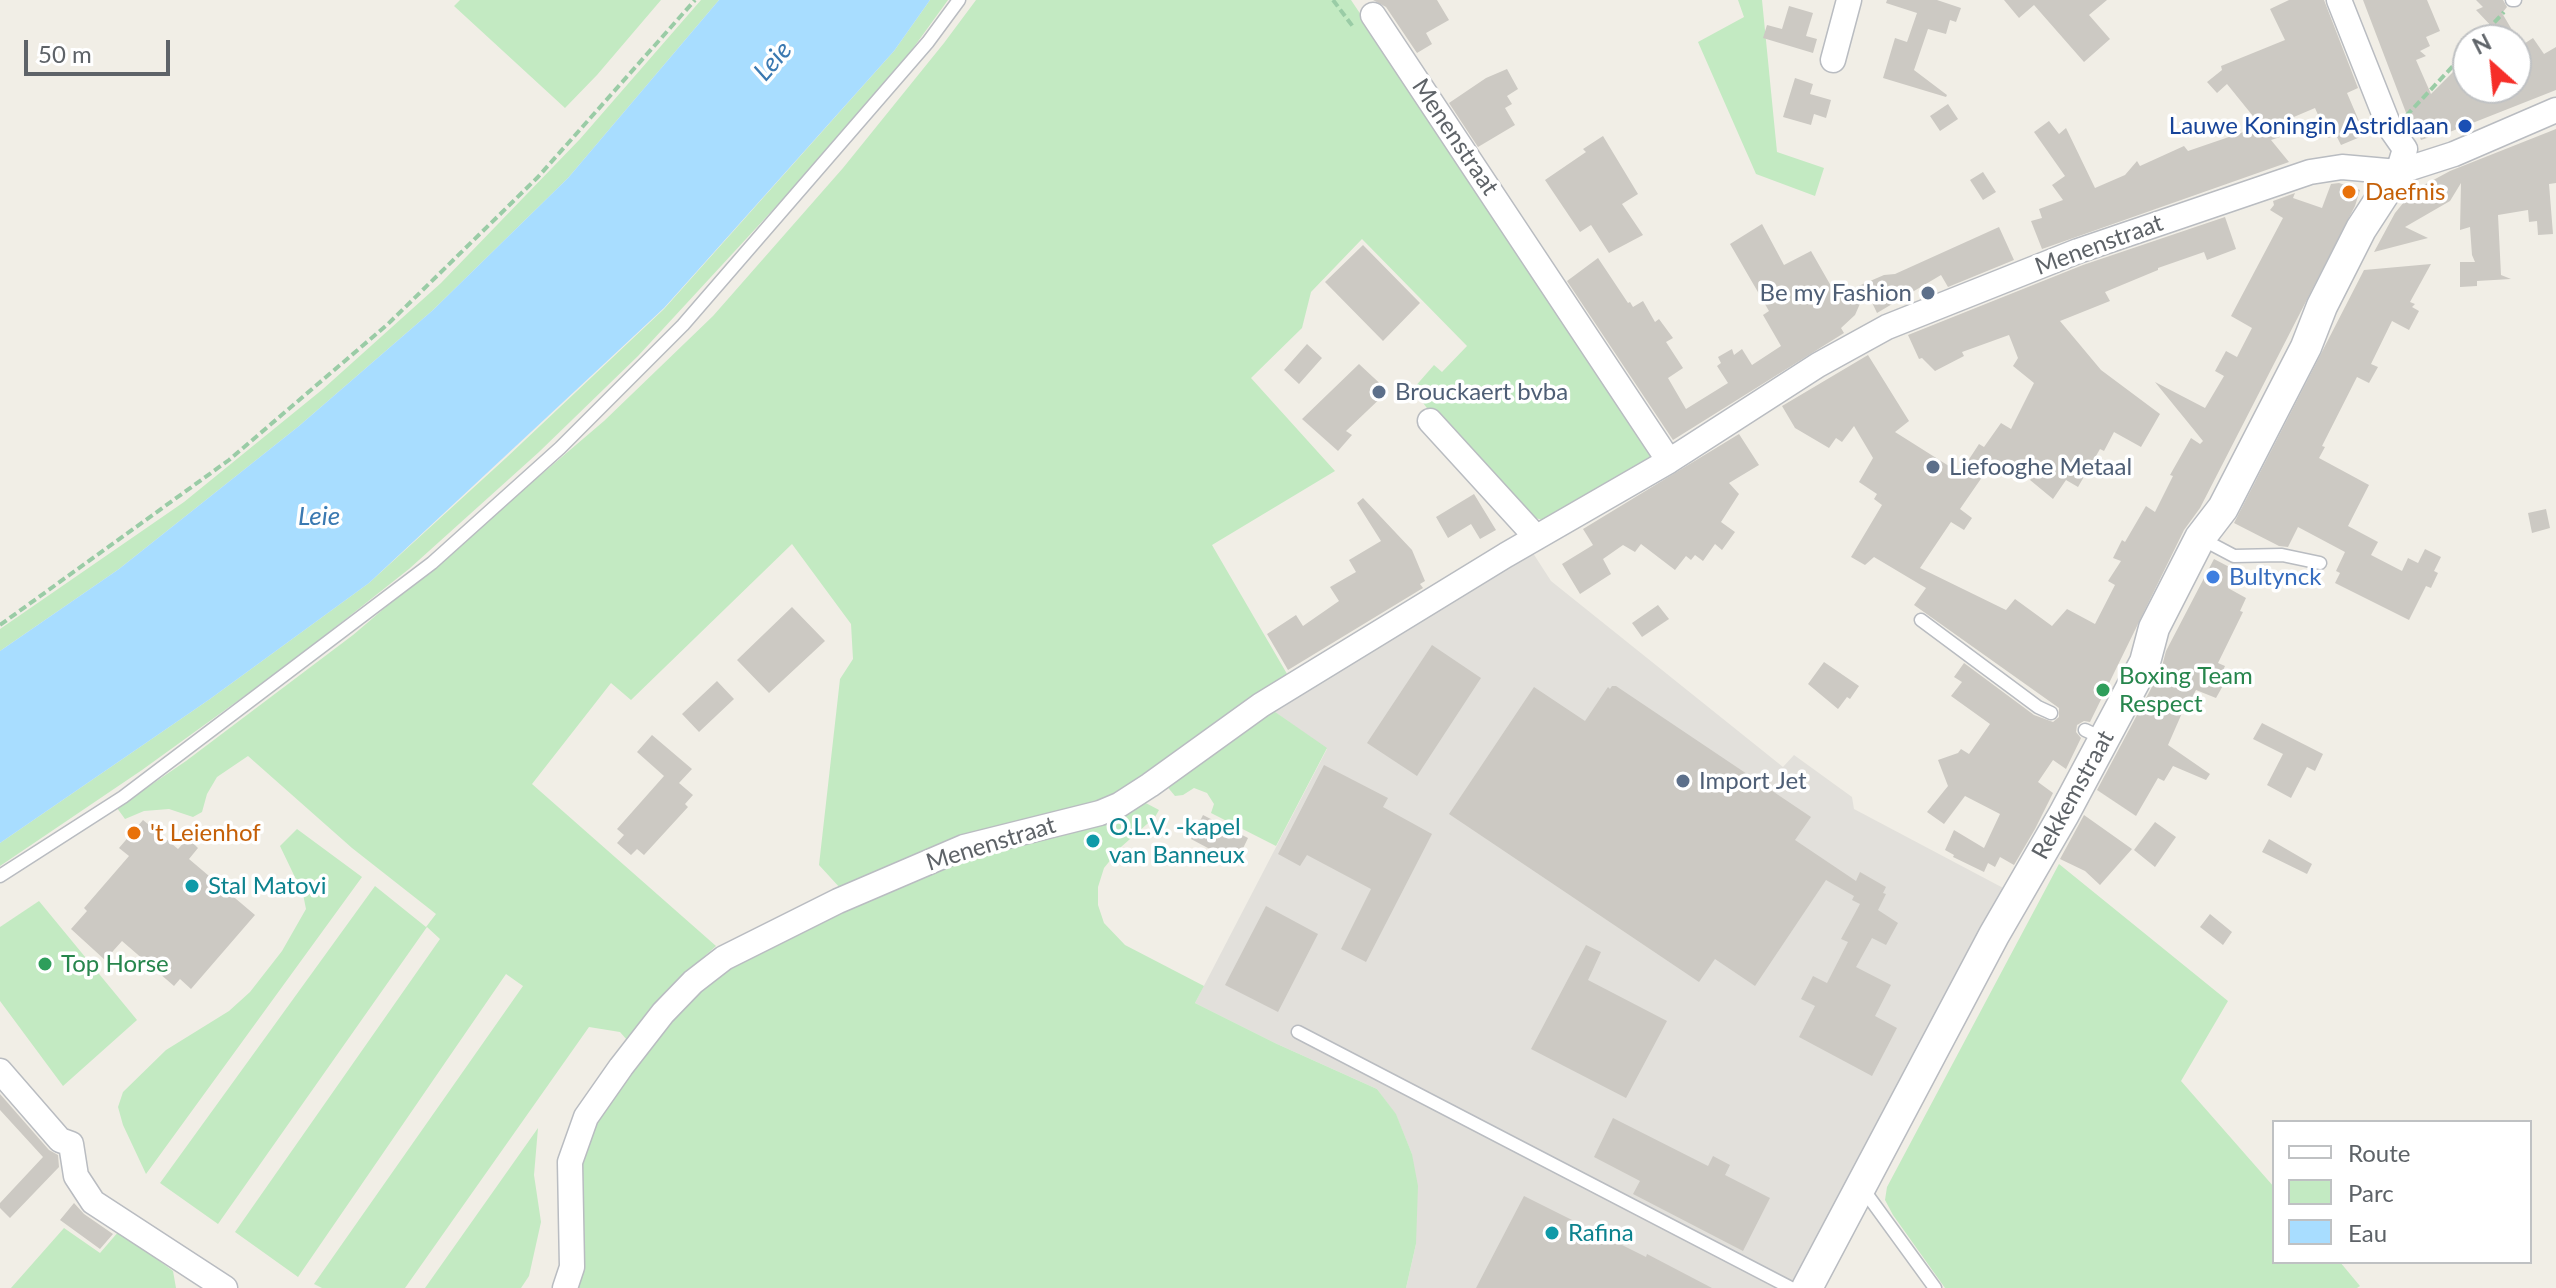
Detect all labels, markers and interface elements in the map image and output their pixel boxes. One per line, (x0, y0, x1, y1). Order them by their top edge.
scale bar (28, 24, 174, 74)
north arrow (2452, 24, 2532, 104)
text: N (2468, 28, 2495, 60)
water label: Leie (747, 35, 799, 87)
text: 50 m (38, 39, 92, 68)
street label: Menenstraat (1406, 73, 1504, 201)
place label: Lauwe Koningin Astridlaan (2169, 112, 2449, 140)
marker: Lauwe Koningin Astridlaan (2456, 117, 2474, 135)
place label: Daefnis (2365, 178, 2445, 206)
marker: Daefnis (2340, 183, 2358, 201)
street label: Menenstraat (2031, 209, 2167, 281)
place label: Be my Fashion (1760, 279, 1912, 307)
marker: Be my Fashion (1919, 284, 1937, 302)
place label: Brouckaert bvba (1395, 378, 1568, 406)
marker: Brouckaert bvba (1370, 383, 1388, 401)
place label: Liefooghe Metaal (1949, 453, 2132, 481)
marker: Liefooghe Metaal (1924, 458, 1942, 476)
water label: Leie (298, 501, 340, 533)
place label: Bultynck (2229, 563, 2321, 591)
marker: Bultynck (2204, 568, 2222, 586)
place label: Boxing Team Respect (2119, 662, 2253, 718)
marker: Boxing Team Respect (2094, 681, 2112, 699)
street label: Rekkemstraat (2026, 726, 2120, 864)
place label: Import Jet (1699, 767, 1807, 795)
marker: Import Jet (1674, 772, 1692, 790)
street label: Menenstraat (923, 811, 1059, 877)
place label: O.L.V. -kapel van Banneux (1109, 813, 1245, 869)
place label: 't Leienhof (150, 819, 261, 847)
marker: 't Leienhof (125, 824, 143, 842)
marker: O.L.V. -kapel van Banneux (1084, 832, 1102, 850)
place label: Stal Matovi (208, 872, 326, 900)
marker: Stal Matovi (183, 877, 201, 895)
place label: Top Horse (61, 950, 169, 978)
marker: Top Horse (36, 955, 54, 973)
legend (2272, 1120, 2532, 1264)
text: Route (2348, 1138, 2410, 1167)
text: Parc (2348, 1178, 2394, 1207)
text: Eau (2348, 1218, 2387, 1247)
place label: Rafina (1568, 1219, 1634, 1247)
marker: Rafina (1543, 1224, 1561, 1242)

